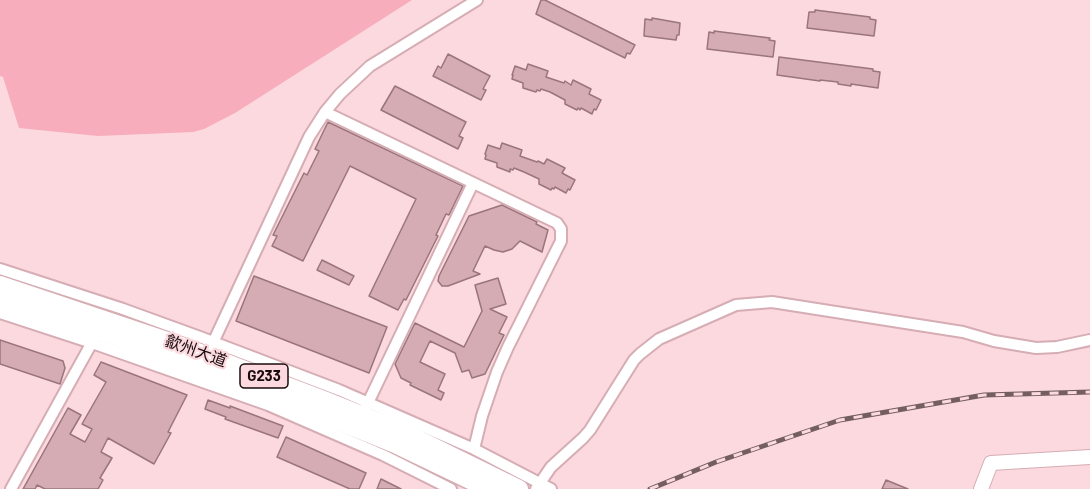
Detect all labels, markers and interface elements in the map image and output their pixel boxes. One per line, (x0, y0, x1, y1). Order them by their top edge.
street label: 歙州大道 (163, 331, 229, 371)
road number: G233 (240, 364, 288, 388)

